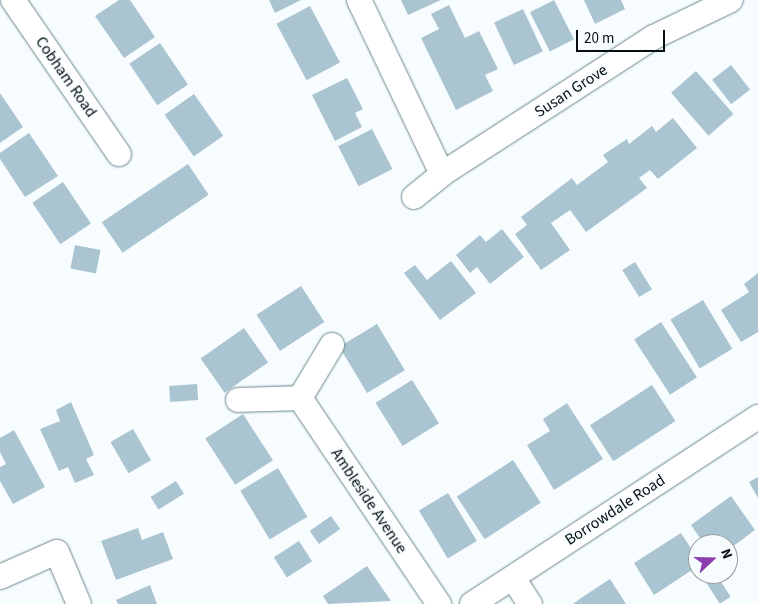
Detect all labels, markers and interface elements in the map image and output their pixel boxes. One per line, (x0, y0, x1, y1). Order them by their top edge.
scale bar (578, 20, 667, 52)
text: 20 m (584, 28, 614, 49)
street label: Cobham Road (31, 33, 101, 121)
street label: Susan Grove (531, 60, 611, 122)
street label: Ambleside Avenue (327, 445, 411, 557)
street label: Borrowdale Road (561, 470, 669, 550)
north arrow (688, 534, 738, 584)
text: N (715, 546, 737, 562)

